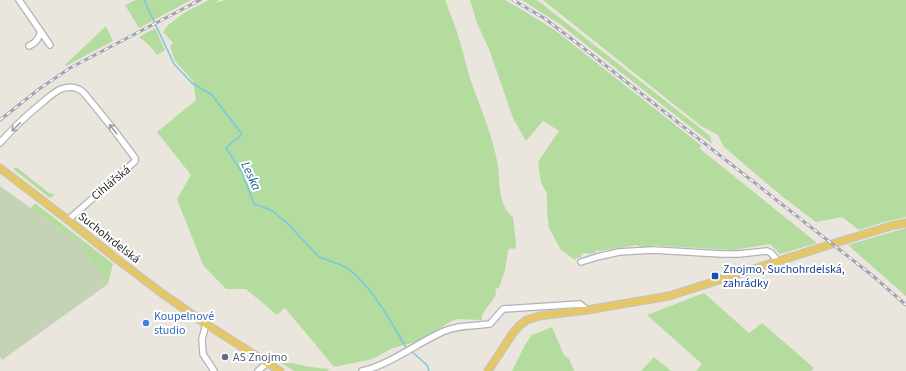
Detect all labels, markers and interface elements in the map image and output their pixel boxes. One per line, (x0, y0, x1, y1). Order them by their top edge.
one-way arrow (11, 122, 21, 131)
one-way arrow (109, 124, 117, 135)
water label: Leska (236, 158, 266, 194)
street label: Cihlářská (88, 162, 134, 204)
street label: Suchohrdelská (74, 208, 144, 268)
place label: Znojmo, Suchohrdelská, zahrádky (723, 261, 845, 292)
marker: Znojmo, Suchohrdelská, zahrádky (710, 271, 720, 281)
place label: Koupelnové studio (154, 308, 214, 339)
marker: Koupelnové studio (141, 318, 151, 328)
place label: AS Znojmo (233, 349, 287, 366)
marker: AS Znojmo (220, 352, 230, 362)

